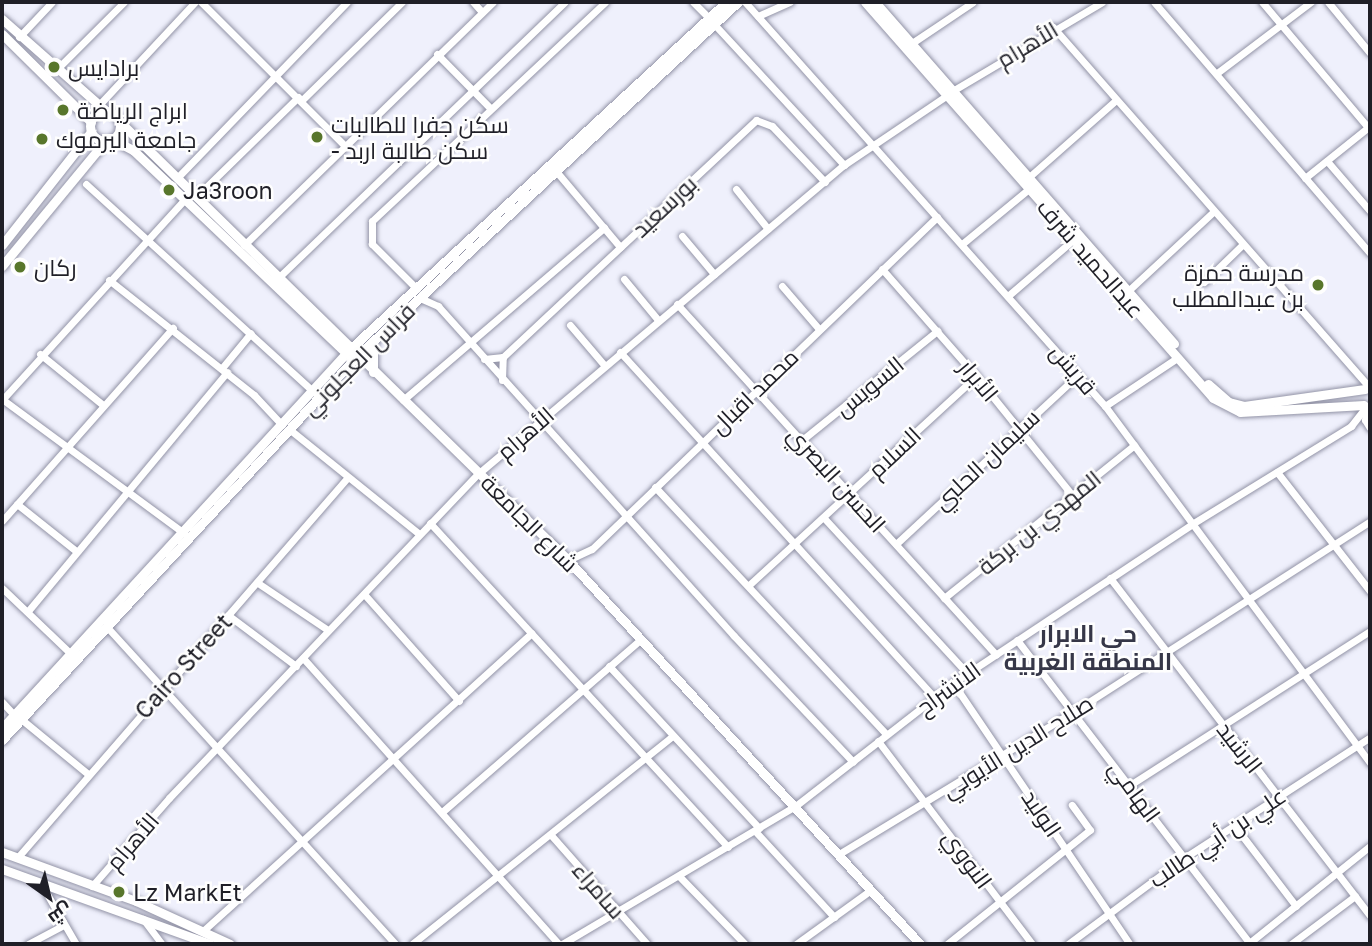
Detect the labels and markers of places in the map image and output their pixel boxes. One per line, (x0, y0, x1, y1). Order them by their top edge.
place label: برادايس (68, 53, 139, 81)
marker: برادايس (46, 59, 62, 75)
place label: ابراج الرياضة (77, 96, 188, 124)
marker: ابراج الرياضة (55, 102, 71, 118)
place label: سكن جفرا للطالبات - سكن طالبة اربد (331, 110, 509, 164)
place label: جامعة اليرموك (56, 125, 196, 153)
marker: سكن جفرا للطالبات - سكن طالبة اربد (309, 129, 325, 145)
marker: جامعة اليرموك (34, 131, 50, 147)
place label: Ja3roon (183, 176, 273, 204)
marker: Ja3roon (161, 182, 177, 198)
place label: ركان (34, 253, 77, 281)
place label: مدرسة حمزة بن عبدالمطلب (1172, 258, 1304, 312)
marker: ركان (12, 259, 28, 275)
marker: مدرسة حمزة بن عبدالمطلب (1310, 277, 1326, 293)
place label: Lz MarkEt (133, 878, 242, 906)
marker: Lz MarkEt (111, 884, 127, 900)

